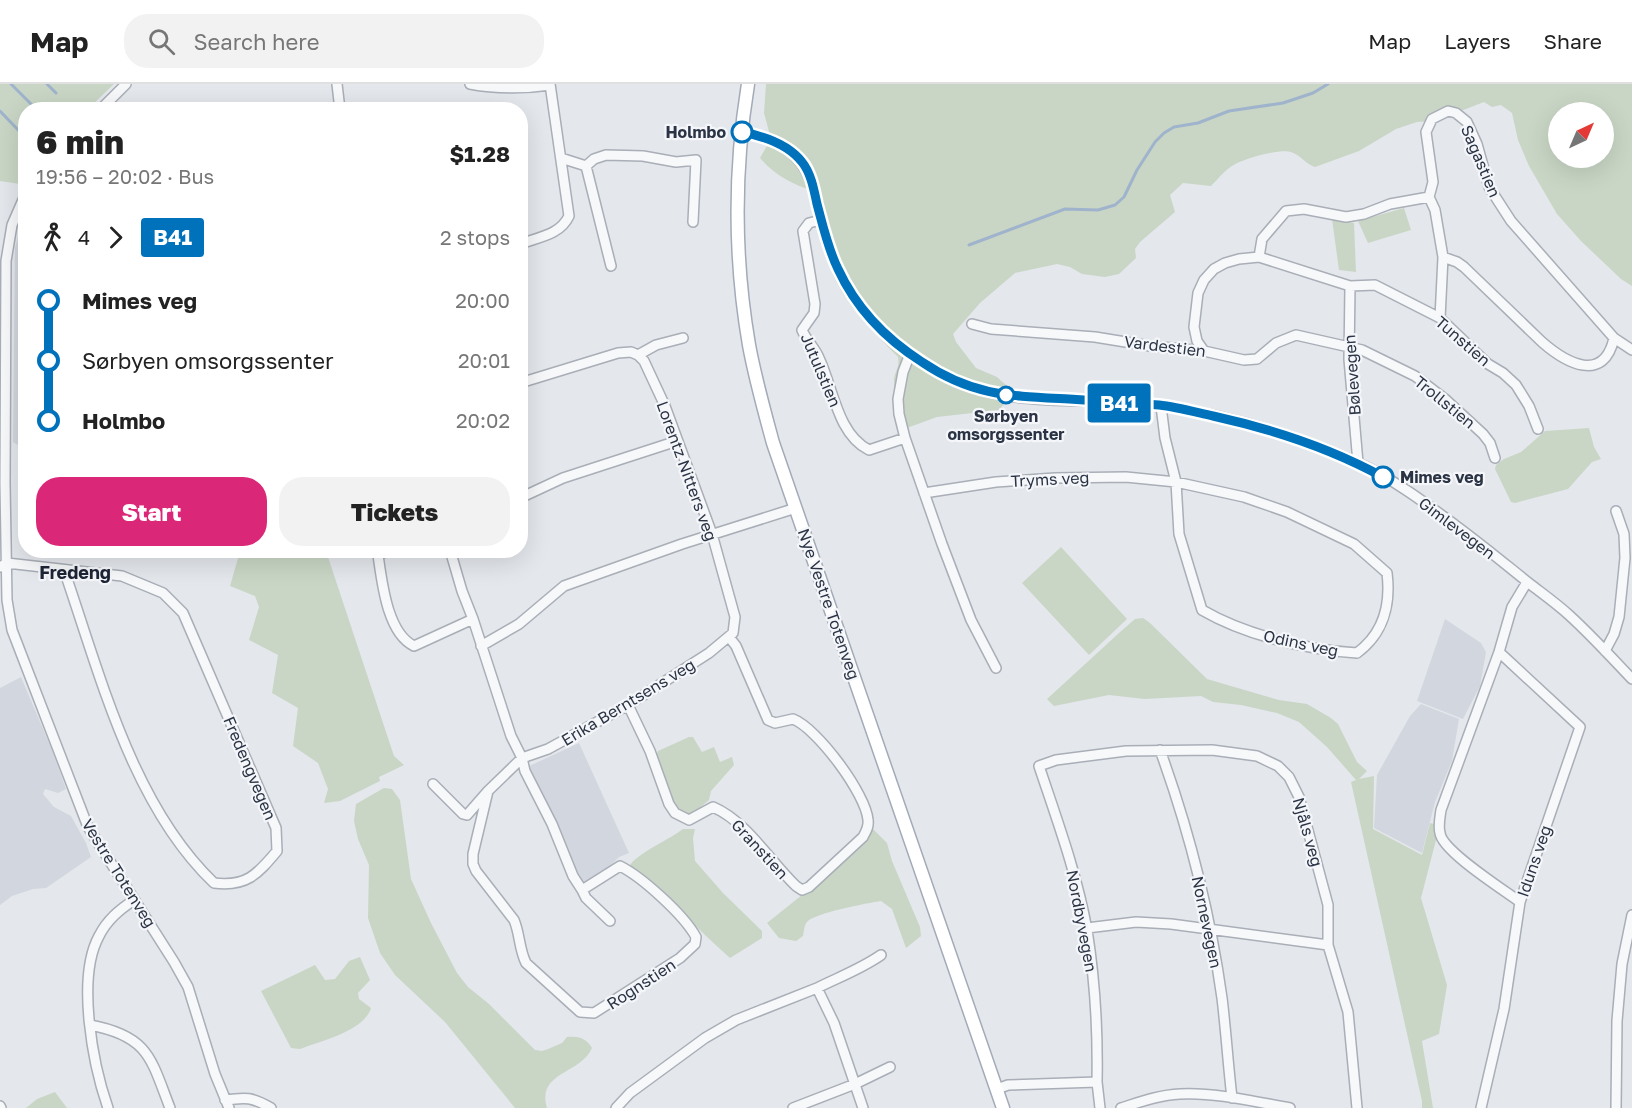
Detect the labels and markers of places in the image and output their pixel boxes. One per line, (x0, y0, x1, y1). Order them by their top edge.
marker: Holmbo (731, 121, 753, 143)
place label: Holmbo (665, 122, 726, 142)
marker: Sørbyen omsorgssenter (997, 386, 1015, 404)
place label: Sørbyen omsorgssenter (947, 406, 1065, 444)
marker: Mimes veg (1372, 466, 1394, 488)
place label: Mimes veg (1400, 467, 1484, 487)

